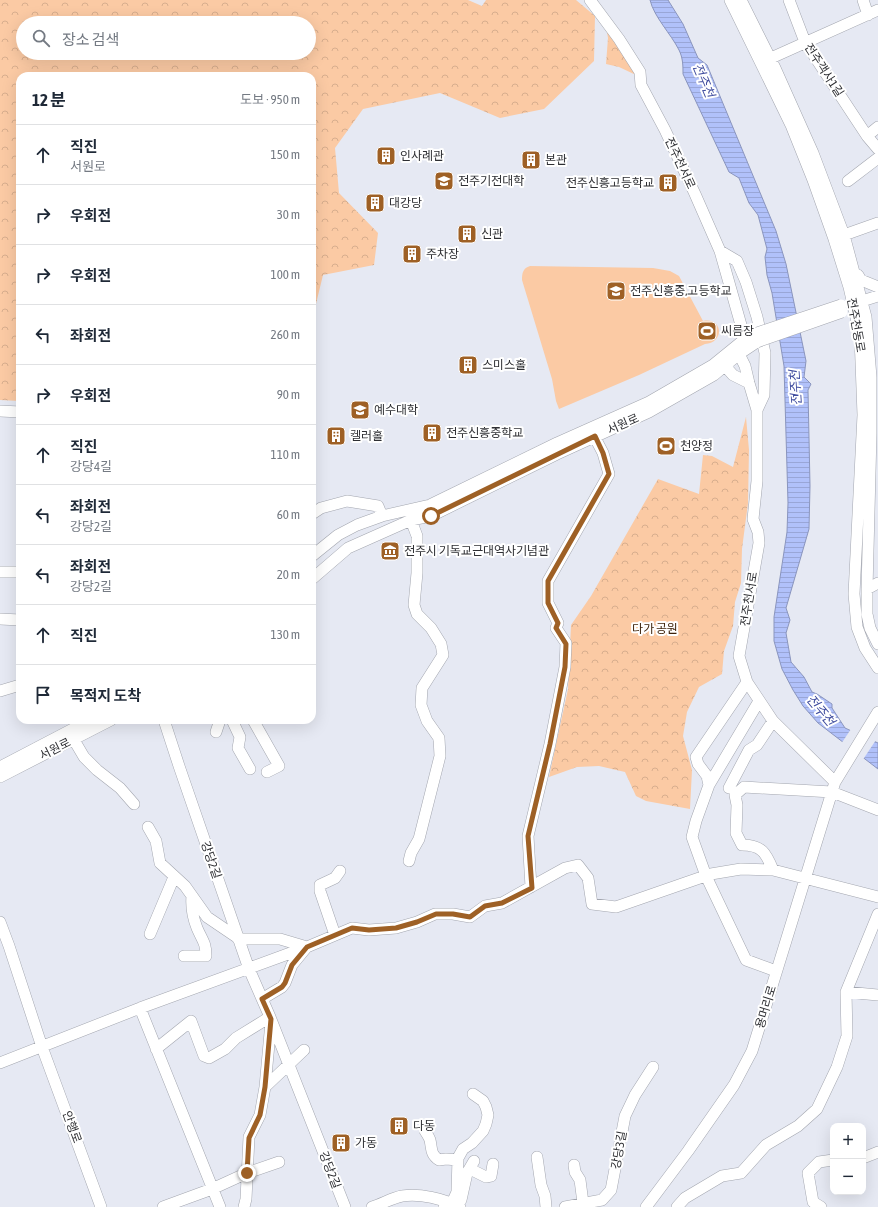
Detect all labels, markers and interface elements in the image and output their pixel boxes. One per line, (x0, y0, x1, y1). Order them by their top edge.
search box (16, 16, 316, 60)
icon: search (30, 27, 52, 49)
text: 장소 검색 (62, 31, 119, 48)
street label: 전주객사1길 (802, 41, 846, 99)
water label: 전주천 (690, 61, 718, 101)
text: 12 분 (32, 90, 66, 110)
text: 도보 · 950 m (240, 92, 300, 107)
street label: 전주천서로 (662, 135, 698, 191)
text: 직진 (70, 138, 98, 155)
icon: ahead (32, 144, 54, 166)
building icon: 인사례관 (375, 145, 397, 167)
text: 150 m (271, 147, 300, 162)
place label: 인사례관 (400, 149, 444, 163)
building icon: 본관 (520, 149, 542, 171)
place label: 본관 (545, 153, 567, 167)
text: 서원로 (70, 159, 106, 174)
school or university icon: 전주기전대학 (433, 170, 455, 192)
building icon: 전주신흥고등학교 (657, 172, 679, 194)
place label: 전주기전대학 (458, 174, 524, 188)
place label: 전주신흥고등학교 (566, 176, 654, 190)
building icon: 대강당 (364, 192, 386, 214)
place label: 대강당 (389, 196, 422, 210)
icon: right (32, 204, 54, 226)
text: 우회전 (70, 207, 111, 224)
text: 30 m (277, 207, 300, 222)
building icon: 신관 (456, 223, 478, 245)
place label: 신관 (481, 227, 503, 241)
building icon: 주차장 (401, 243, 423, 265)
place label: 주차장 (426, 247, 459, 261)
icon: right (32, 264, 54, 286)
text: 우회전 (70, 267, 111, 284)
text: 100 m (271, 267, 300, 282)
school or university icon: 전주신흥중,고등학교 (605, 280, 627, 302)
place label: 전주신흥중,고등학교 (630, 284, 732, 298)
street label: 전주천동로 (844, 297, 868, 353)
sports icon: 씨름장 (696, 320, 718, 342)
icon: left (32, 324, 54, 346)
place label: 씨름장 (721, 324, 754, 338)
text: 좌회전 (70, 327, 111, 344)
text: 260 m (271, 327, 300, 342)
building icon: 스미스홀 (457, 354, 479, 376)
place label: 스미스홀 (482, 358, 526, 372)
water label: 전주천 (787, 369, 804, 406)
icon: right (32, 384, 54, 406)
text: 우회전 (70, 387, 111, 404)
text: 90 m (277, 387, 300, 402)
school or university icon: 예수대학 (349, 399, 371, 421)
place label: 예수대학 (374, 403, 418, 417)
street label: 서원로 (605, 411, 641, 437)
building icon: 전주신흥중학교 (421, 422, 443, 444)
building icon: 켈러홀 (325, 425, 347, 447)
place label: 전주신흥중학교 (446, 426, 523, 440)
place label: 켈러홀 (350, 429, 383, 443)
sports icon: 천양정 (655, 435, 677, 457)
text: 직진 (70, 438, 98, 455)
place label: 천양정 (680, 439, 713, 453)
icon: ahead (32, 444, 54, 466)
text: 110 m (271, 447, 300, 462)
text: 강당4길 (70, 459, 112, 474)
text: 좌회전 (70, 498, 111, 515)
icon: left (32, 504, 54, 526)
text: 60 m (277, 507, 300, 522)
route start (422, 507, 440, 525)
text: 강당2길 (70, 519, 112, 534)
museum icon: 전주시 기독교근대역사기념관 (379, 540, 401, 562)
place label: 전주시 기독교근대역사기념관 (404, 544, 549, 558)
text: 좌회전 (70, 558, 111, 575)
icon: left (32, 564, 54, 586)
text: 20 m (277, 567, 300, 582)
street label: 전주천서로 (738, 571, 760, 627)
text: 강당2길 (70, 579, 112, 594)
park label: 다가 공원 (632, 622, 678, 636)
icon: ahead (32, 624, 54, 646)
text: 직진 (70, 627, 98, 644)
text: 130 m (271, 627, 300, 642)
icon: arrive (32, 684, 54, 706)
text: 목적지 도착 (70, 687, 141, 704)
water label: 전주천 (803, 692, 839, 730)
street label: 서원로 (37, 735, 73, 763)
street label: 강당2길 (198, 839, 224, 881)
street label: 용머리로 (753, 984, 779, 1030)
street label: 안행로 (60, 1109, 84, 1145)
building icon: 다동 (388, 1115, 410, 1137)
place label: 다동 (413, 1119, 435, 1133)
map controls (830, 1123, 866, 1195)
button: + (830, 1123, 866, 1159)
street label: 강당3길 (609, 1130, 629, 1170)
building icon: 가동 (330, 1132, 352, 1154)
place label: 가동 (355, 1136, 377, 1150)
street label: 강당2길 (317, 1149, 343, 1191)
button: − (830, 1159, 866, 1195)
route end (238, 1164, 256, 1182)

